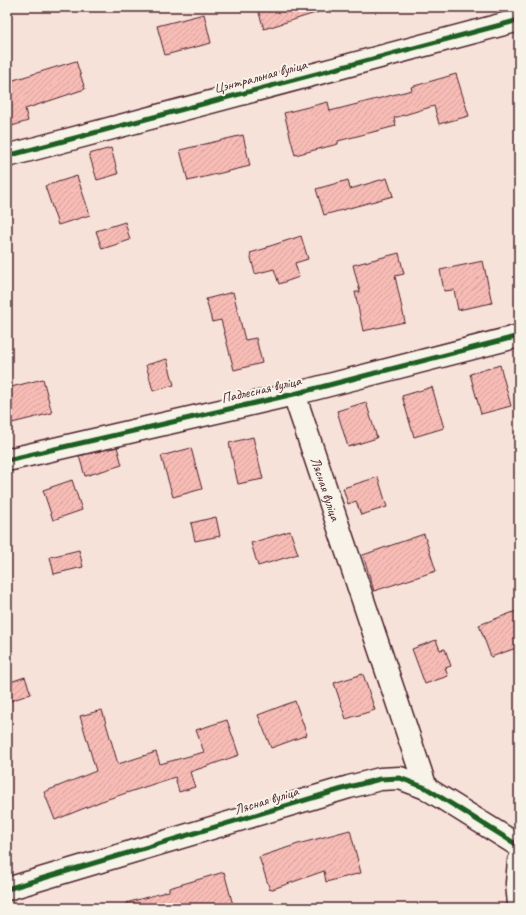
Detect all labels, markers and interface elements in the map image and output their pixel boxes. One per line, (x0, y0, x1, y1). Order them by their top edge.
street label: Цэнтральная вуліца (212, 56, 309, 97)
street label: Падлесная вуліца (220, 372, 303, 407)
street label: Лясная вуліца (307, 455, 344, 524)
street label: Лясная вуліца (232, 782, 301, 818)

